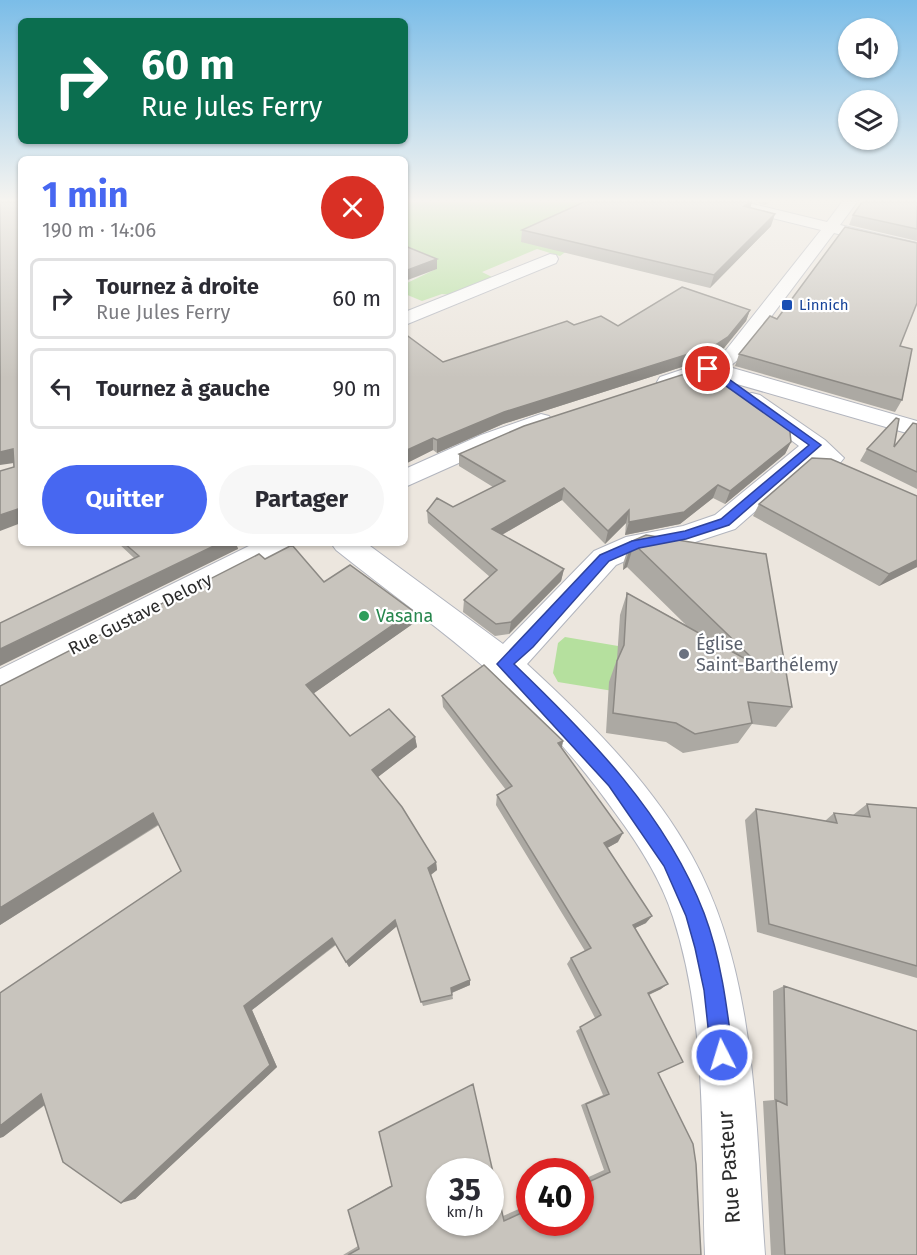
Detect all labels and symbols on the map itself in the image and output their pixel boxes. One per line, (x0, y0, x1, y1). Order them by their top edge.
place label: Linnich (799, 296, 848, 314)
marker: Linnich (780, 298, 794, 312)
pin (682, 343, 733, 394)
street label: Rue Gustave Delory (64, 568, 216, 660)
place label: Vasana (376, 605, 433, 627)
marker: Vasana (357, 609, 371, 623)
place label: Église Saint-Barthélemy (696, 632, 838, 676)
marker: Église Saint-Barthélemy (677, 647, 691, 661)
position arrow (690, 1023, 754, 1087)
street label: Rue Pasteur (712, 1110, 746, 1224)
speed limit sign: 40 (516, 1158, 594, 1236)

